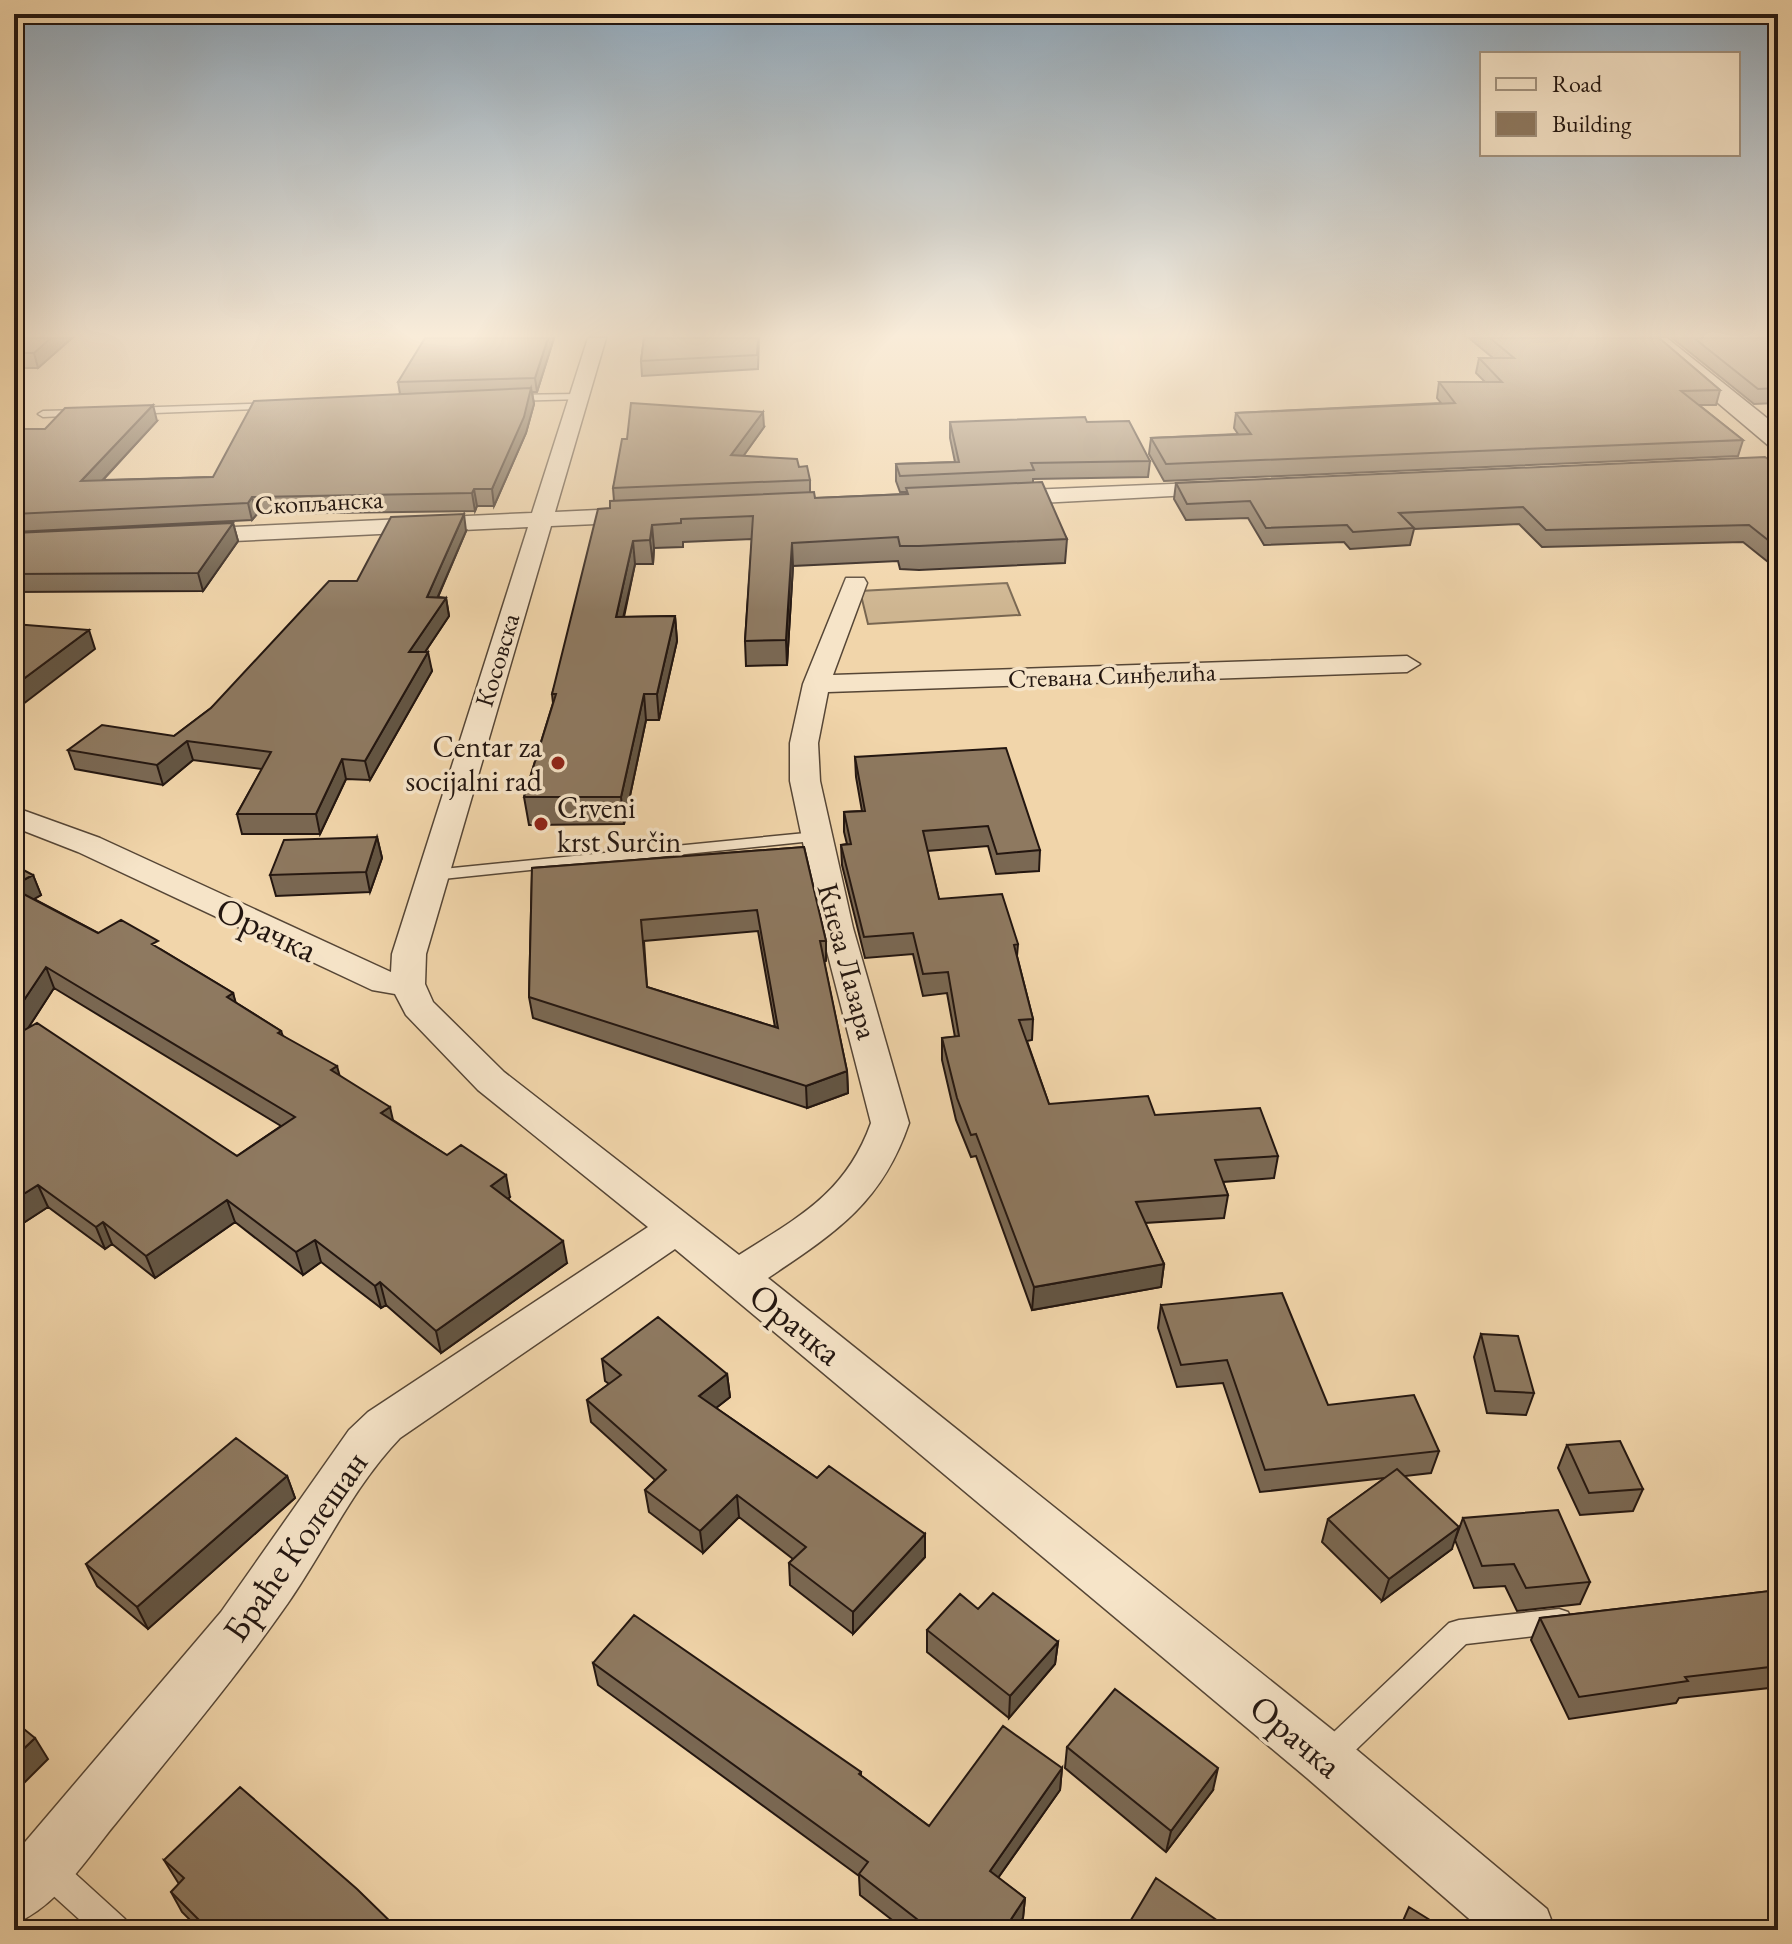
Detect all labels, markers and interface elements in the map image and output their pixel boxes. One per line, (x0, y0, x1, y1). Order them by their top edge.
legend (1480, 52, 1740, 156)
text: Road (1552, 68, 1603, 99)
text: Building (1552, 108, 1632, 139)
street label: Скопљанска (254, 482, 385, 522)
street label: Косовска (467, 608, 527, 711)
street label: Стевана Синђелића (1007, 654, 1217, 696)
place label: Centar za socijalni rad (406, 727, 543, 800)
marker: Centar za socijalni rad (549, 754, 567, 772)
place label: Crveni krst Surčin (557, 788, 682, 861)
marker: Crveni krst Surčin (532, 815, 550, 833)
street label: Кнеза Лазара (808, 879, 888, 1043)
street label: Орачка (209, 885, 326, 973)
street label: Орачка (740, 1272, 853, 1376)
street label: Браће Колешан (212, 1441, 378, 1651)
street label: Орачка (1240, 1684, 1352, 1789)

